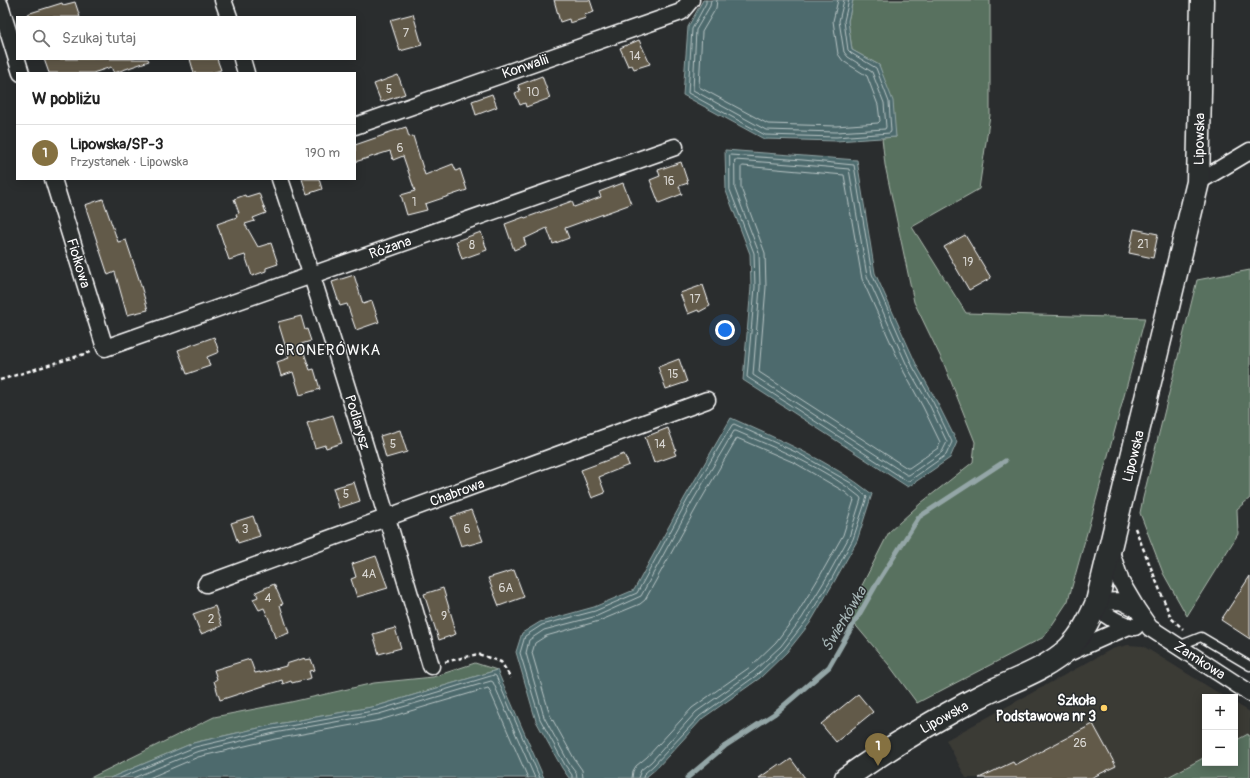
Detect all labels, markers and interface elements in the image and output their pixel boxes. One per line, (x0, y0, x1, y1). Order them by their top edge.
search box (16, 16, 356, 60)
house number: 7 (403, 26, 410, 41)
icon: search (30, 27, 52, 49)
text: Szukaj tutaj (62, 29, 136, 48)
house number: 14 (629, 49, 641, 64)
street label: Konwalii (500, 50, 551, 82)
house number: 5 (386, 82, 392, 97)
house number: 10 (527, 85, 539, 100)
text: W pobliżu (32, 88, 100, 109)
street label: Lipowska (1191, 113, 1208, 165)
text: Lipowska/SP-3 (70, 135, 163, 154)
house number: 6 (397, 141, 404, 156)
text: 1 (42, 145, 48, 161)
text: 190 m (305, 145, 340, 161)
text: Przystanek · Lipowska (70, 154, 188, 170)
house number: 16 (663, 174, 675, 189)
house number: 1 (412, 195, 416, 210)
street label: Różana (367, 232, 414, 263)
street label: Fiołkowa (63, 236, 94, 290)
house number: 21 (1137, 237, 1149, 252)
house number: 8 (469, 238, 475, 253)
house number: 19 (963, 255, 973, 270)
house number: 17 (689, 292, 701, 307)
your location (715, 320, 735, 340)
district label: GRONERÓWKA (275, 341, 381, 360)
house number: 15 (667, 367, 679, 382)
street label: Podlarysz (341, 393, 374, 452)
street label: Lipowska (1119, 429, 1148, 484)
house number: 5 (390, 437, 396, 452)
house number: 14 (654, 437, 666, 452)
street label: Chabrowa (428, 475, 487, 510)
house number: 5 (343, 487, 349, 502)
house number: 3 (242, 522, 249, 537)
house number: 6 (464, 522, 471, 537)
house number: 4A (362, 567, 377, 582)
house number: 6A (499, 581, 514, 596)
water label: Świerkówka (818, 583, 872, 655)
house number: 4 (265, 591, 272, 606)
house number: 9 (441, 609, 447, 624)
house number: 2 (208, 612, 215, 627)
street label: Zamkowa (1171, 638, 1229, 683)
place label: Szkoła Podstawowa nr 3 (996, 692, 1096, 725)
map controls (1202, 694, 1238, 766)
button: + (1202, 694, 1238, 730)
street label: Lipowska (917, 697, 971, 738)
marker: Szkoła Podstawowa nr 3 (1099, 703, 1109, 713)
button: − (1202, 730, 1238, 766)
pin: 1 (865, 733, 891, 766)
house number: 26 (1073, 736, 1087, 751)

